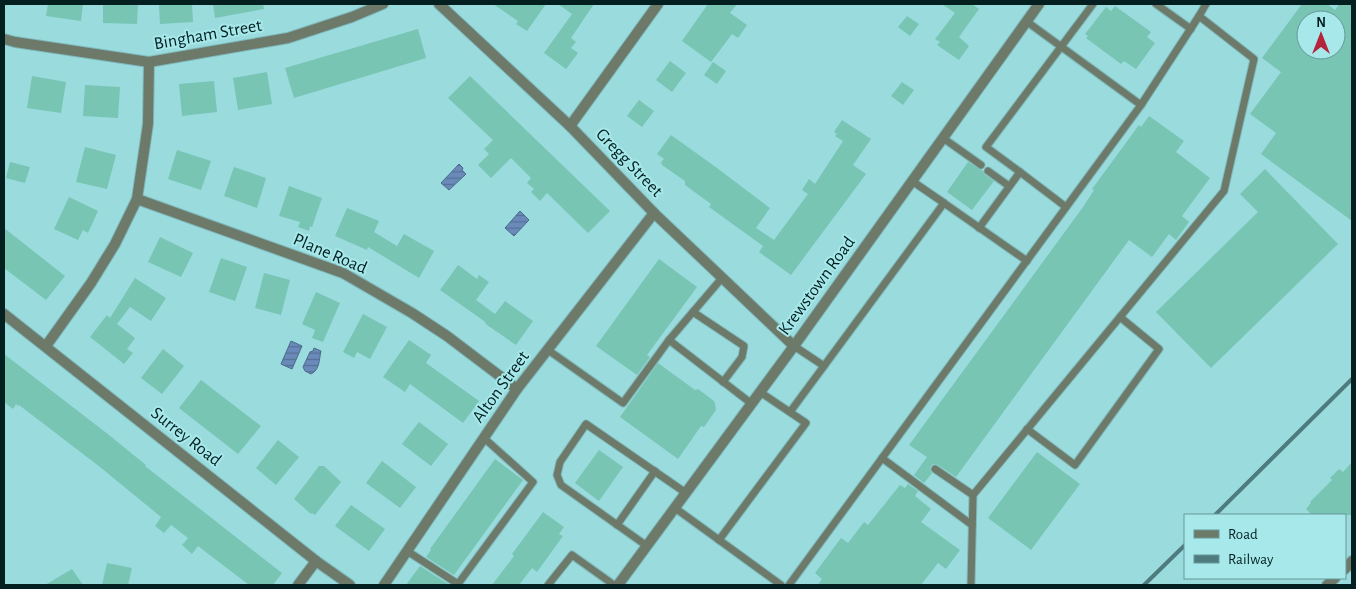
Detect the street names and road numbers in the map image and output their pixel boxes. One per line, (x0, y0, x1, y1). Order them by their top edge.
street label: Bingham Street (153, 17, 264, 53)
street label: Gregg Street (592, 125, 666, 201)
street label: Plane Road (290, 230, 370, 278)
street label: Krewstown Road (775, 233, 859, 339)
street label: Alton Street (469, 348, 533, 426)
street label: Surrey Road (147, 404, 225, 470)

